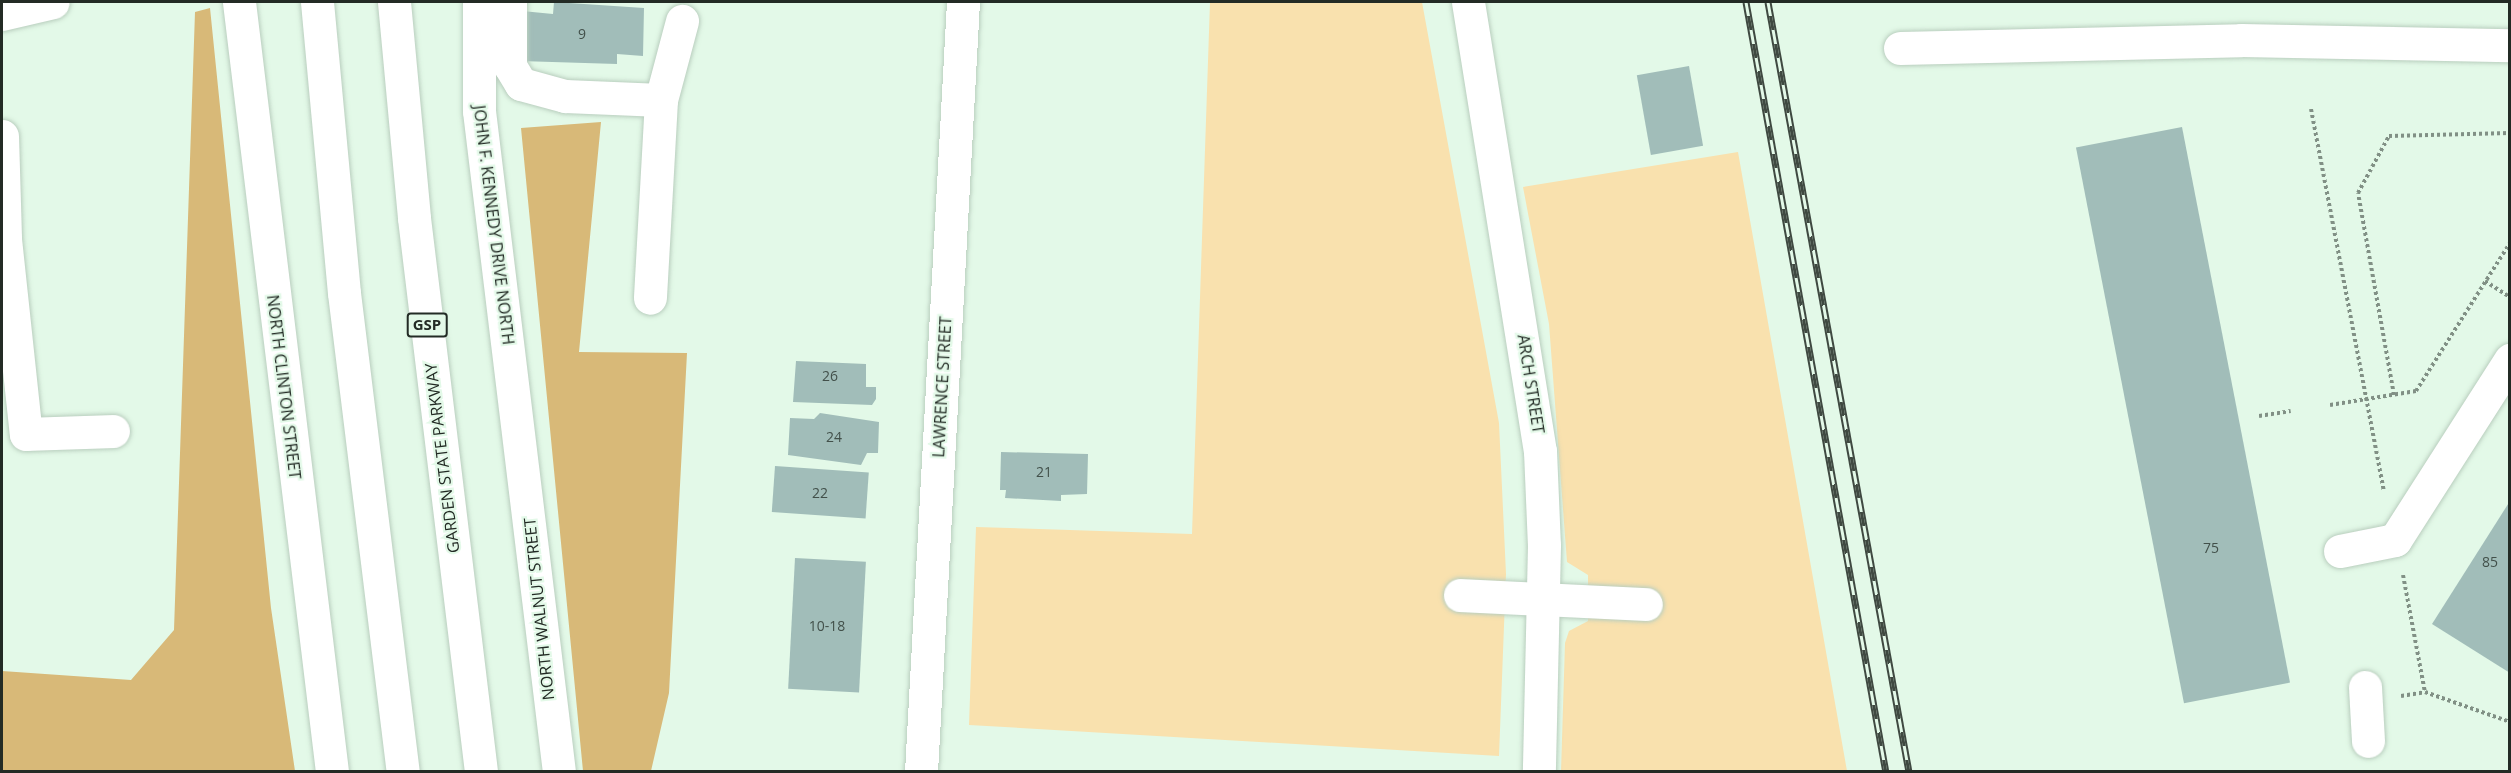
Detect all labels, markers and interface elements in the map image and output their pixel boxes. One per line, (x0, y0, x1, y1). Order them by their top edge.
house number: 9 (578, 26, 586, 42)
street label: JOHN F. KENNEDY DRIVE NORTH (470, 104, 518, 346)
street label: NORTH CLINTON STREET (263, 294, 305, 480)
road number: GSP (406, 313, 448, 337)
street label: LAWRENCE STREET (929, 316, 955, 458)
street label: ARCH STREET (1514, 333, 1548, 435)
street label: GARDEN STATE PARKWAY (421, 362, 463, 554)
house number: 26 (822, 368, 838, 384)
house number: 24 (826, 429, 842, 445)
house number: 21 (1036, 464, 1052, 480)
house number: 22 (812, 485, 828, 501)
street label: NORTH WALNUT STREET (520, 517, 558, 701)
house number: 75 (2203, 540, 2219, 556)
house number: 85 (2482, 554, 2498, 570)
house number: 10-18 (809, 618, 845, 634)

